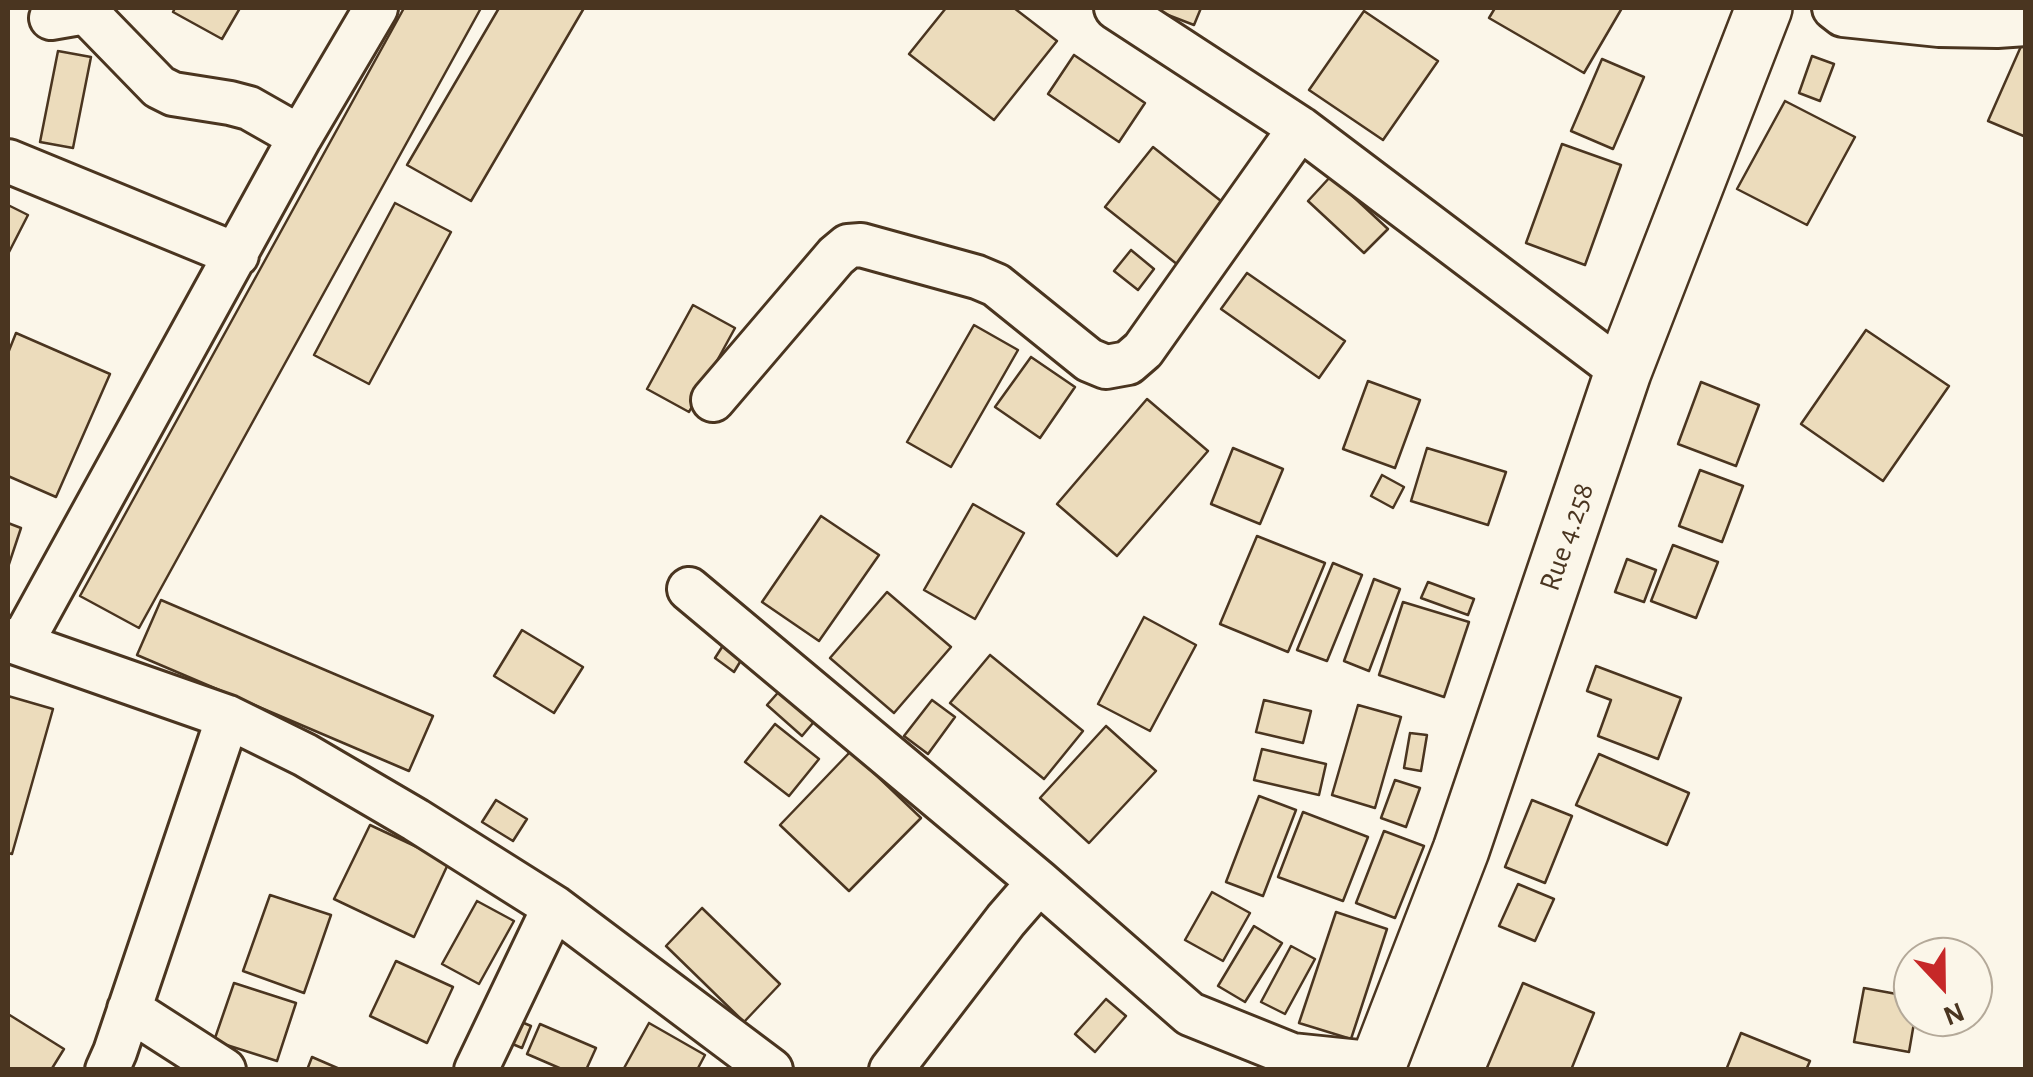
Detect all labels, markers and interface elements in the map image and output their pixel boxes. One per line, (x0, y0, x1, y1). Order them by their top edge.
street label: Rue 4.258 (1532, 478, 1602, 596)
north arrow (1893, 937, 1993, 1037)
text: N (1939, 996, 1968, 1030)

